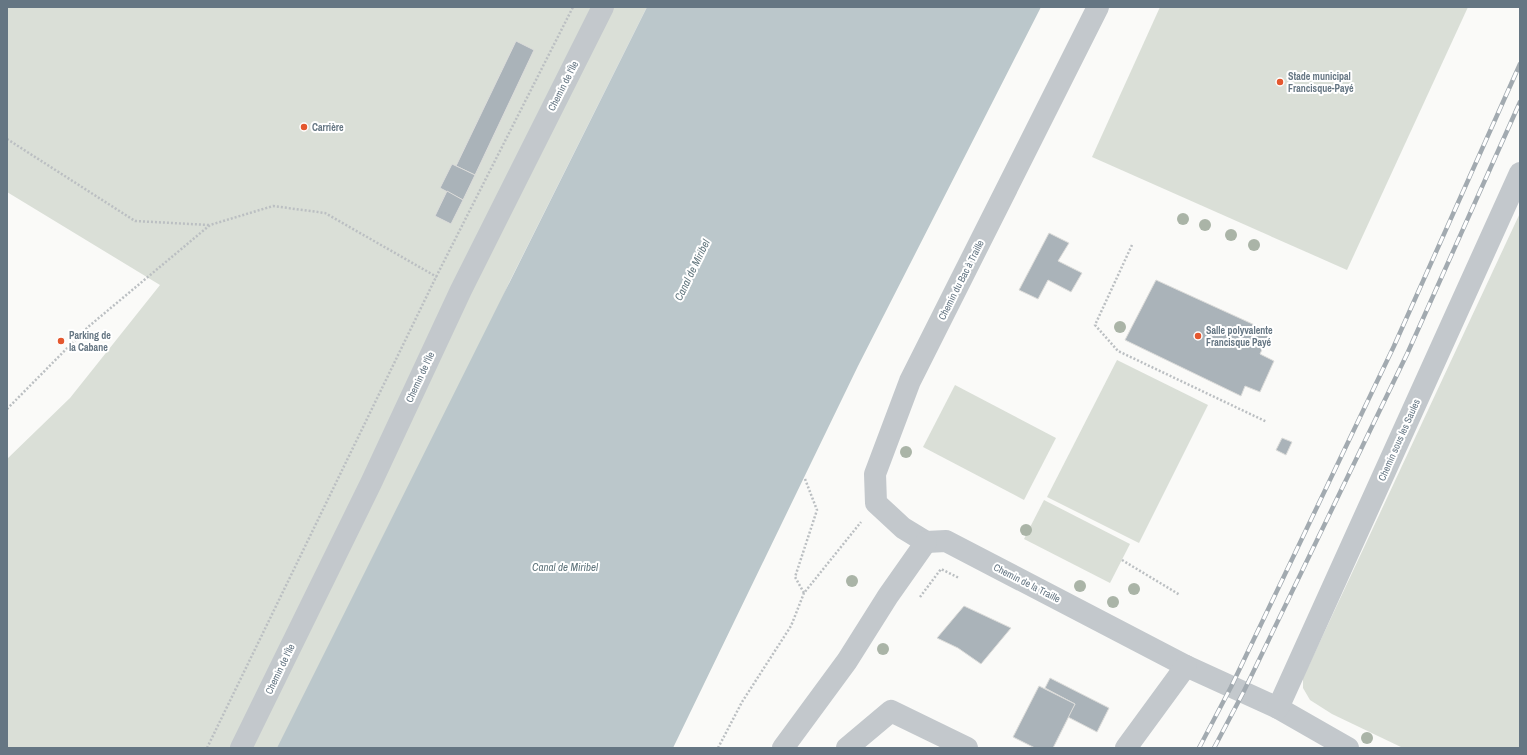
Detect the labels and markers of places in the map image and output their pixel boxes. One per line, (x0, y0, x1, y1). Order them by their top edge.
place label: Stade municipal Francisque-Payé (1288, 70, 1354, 95)
marker: Stade municipal Francisque-Payé (1275, 77, 1285, 87)
place label: Carrière (312, 121, 344, 134)
marker: Carrière (299, 122, 309, 132)
place label: Salle polyvalente Francisque Payé (1206, 324, 1273, 349)
place label: Parking de la Cabane (69, 329, 111, 354)
marker: Salle polyvalente Francisque Payé (1193, 331, 1203, 341)
marker: Parking de la Cabane (56, 336, 66, 346)

